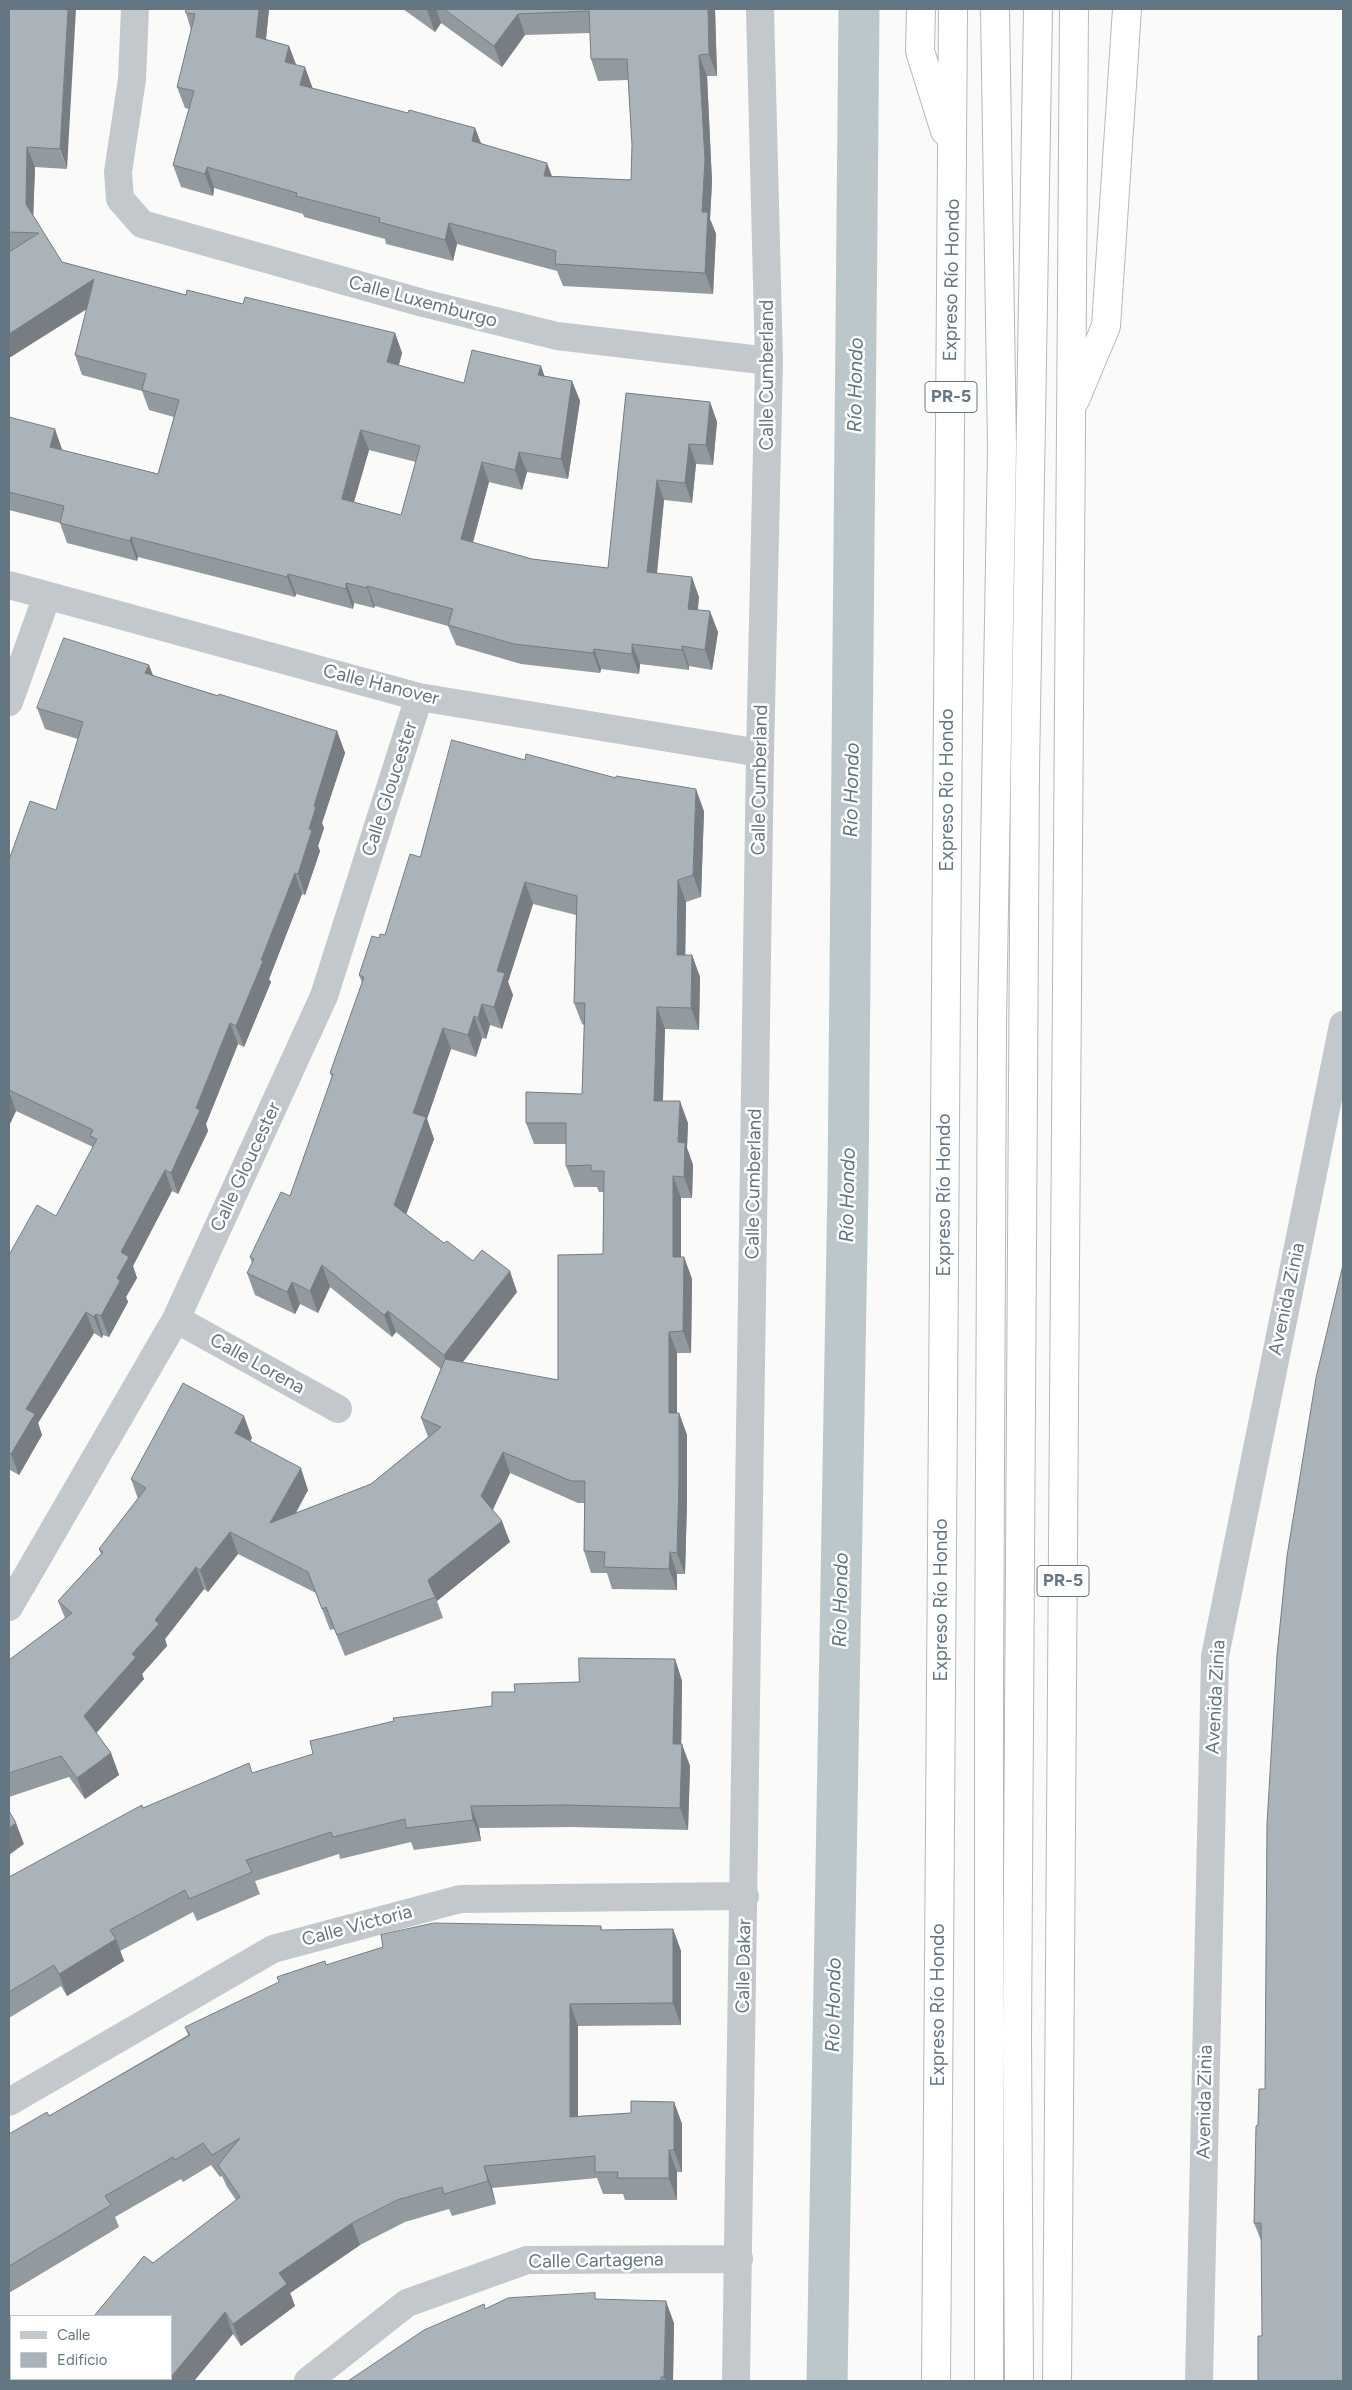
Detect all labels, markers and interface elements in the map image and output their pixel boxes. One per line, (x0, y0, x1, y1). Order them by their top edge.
street label: Expreso Río Hondo (939, 198, 965, 362)
street label: Calle Luxemburgo (346, 271, 500, 333)
street label: Calle Cumberland (756, 300, 778, 450)
water label: Río Hondo (843, 337, 869, 433)
road number: PR-5 (925, 382, 977, 412)
street label: Calle Hanover (321, 660, 441, 710)
street label: Calle Cumberland (747, 704, 773, 856)
street label: Expreso Río Hondo (936, 709, 958, 871)
street label: Calle Gloucester (357, 719, 423, 859)
water label: Río Hondo (839, 742, 865, 838)
street label: Calle Gloucester (206, 1099, 286, 1235)
street label: Calle Cumberland (741, 1108, 767, 1260)
street label: Expreso Río Hondo (933, 1114, 955, 1276)
water label: Río Hondo (835, 1147, 861, 1243)
street label: Avenida Zinia (1264, 1241, 1310, 1357)
street label: Calle Lorena (206, 1329, 308, 1399)
street label: Expreso Río Hondo (930, 1519, 952, 1681)
water label: Río Hondo (828, 1552, 854, 1648)
road number: PR-5 (1037, 1565, 1089, 1596)
street label: Avenida Zinia (1202, 1639, 1230, 1755)
street label: Calle Victoria (299, 1900, 415, 1952)
street label: Calle Dakar (732, 1918, 756, 2014)
street label: Expreso Río Hondo (927, 1924, 949, 2086)
water label: Río Hondo (821, 1957, 847, 2053)
street label: Avenida Zinia (1193, 2045, 1217, 2159)
street label: Calle Cartagena (528, 2248, 664, 2274)
legend (10, 2315, 172, 2380)
text: Calle (57, 2326, 90, 2344)
text: Edificio (57, 2351, 107, 2369)

